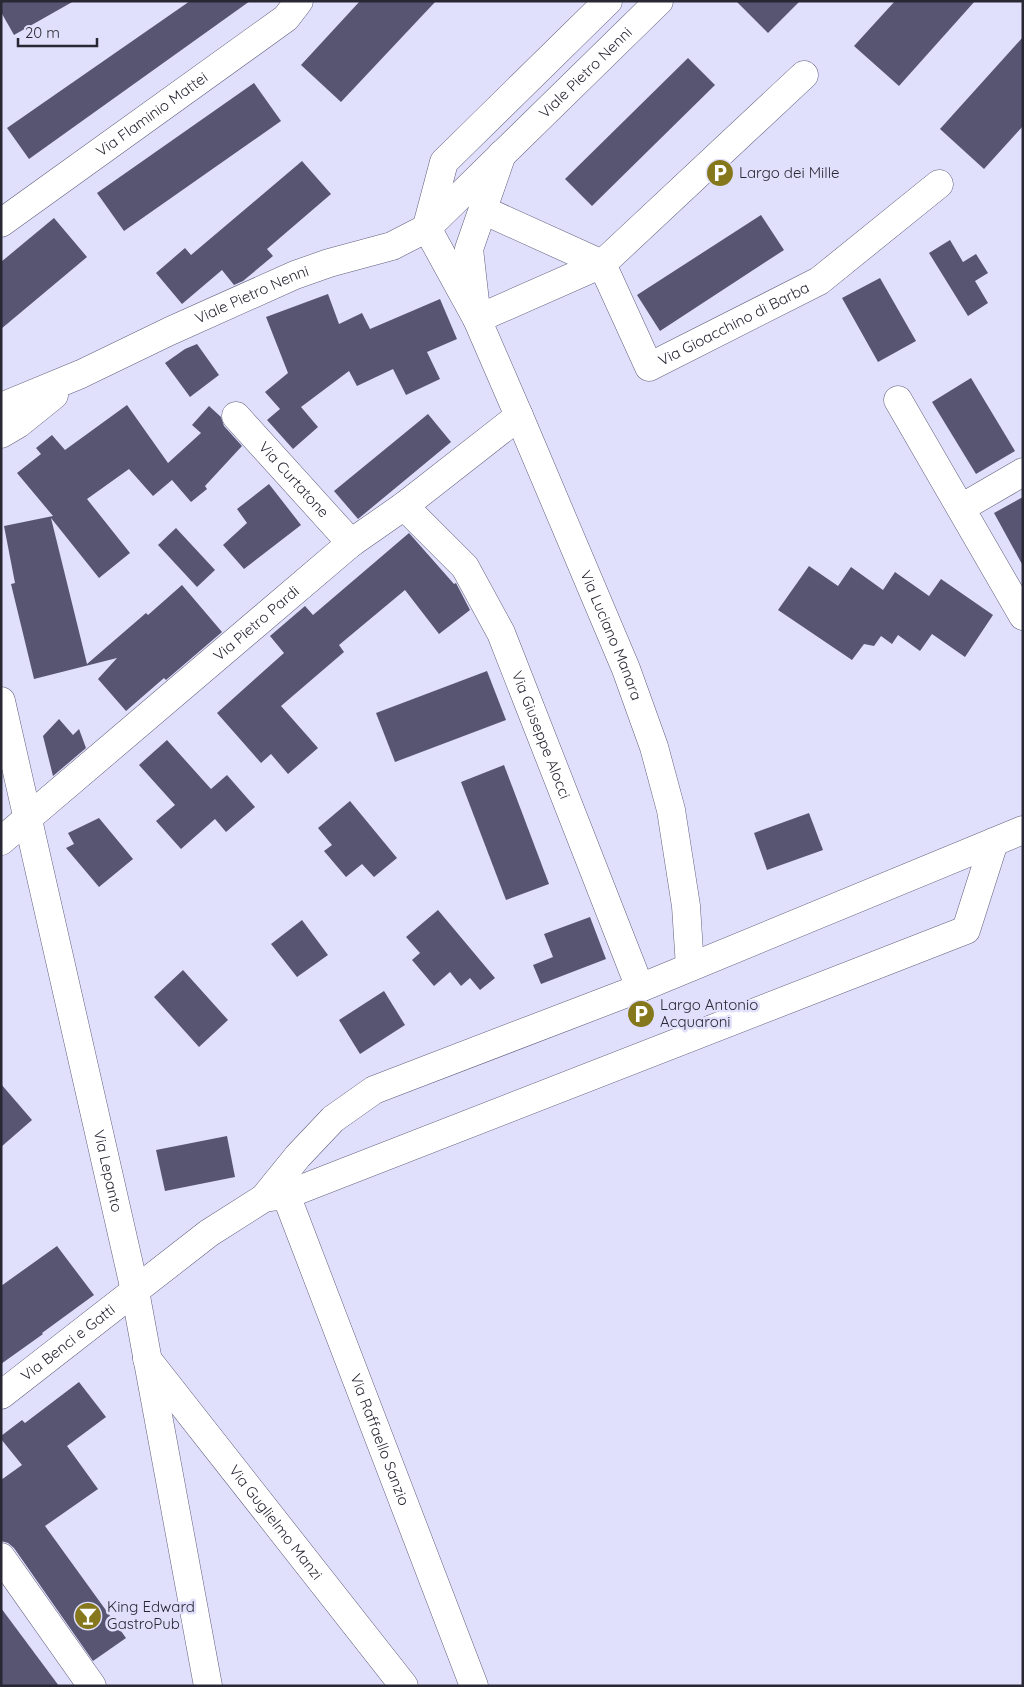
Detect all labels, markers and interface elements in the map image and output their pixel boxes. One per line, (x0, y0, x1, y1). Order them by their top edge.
scale bar (18, 15, 96, 47)
text: 20 m (25, 23, 60, 42)
street label: Viale Pietro Nenni (535, 23, 636, 122)
street label: Via Flaminio Mattei (92, 68, 211, 160)
parking icon: Largo dei Mille (705, 158, 735, 188)
place label: Largo dei Mille (739, 163, 840, 182)
street label: Viale Pietro Nenni (192, 261, 311, 328)
street label: Via Gioacchino di Barba (655, 278, 812, 370)
street label: Via Curtatone (255, 437, 333, 521)
street label: Via Luciano Manara (576, 567, 646, 703)
street label: Via Pietro Pardi (209, 581, 303, 665)
street label: Via Giuseppe Alocci (508, 668, 575, 802)
place label: Largo Antonio Acquaroni (660, 995, 758, 1031)
parking icon: Largo Antonio Acquaroni (626, 999, 656, 1029)
street label: Via Lepanto (90, 1128, 127, 1214)
street label: Via Benci e Gatti (17, 1300, 119, 1385)
street label: Via Raffaello Sanzio (346, 1371, 414, 1508)
street label: Via Guglielmo Manzi (225, 1461, 327, 1583)
place label: King Edward GastroPub (107, 1597, 195, 1633)
bar icon: King Edward GastroPub (73, 1601, 103, 1631)

